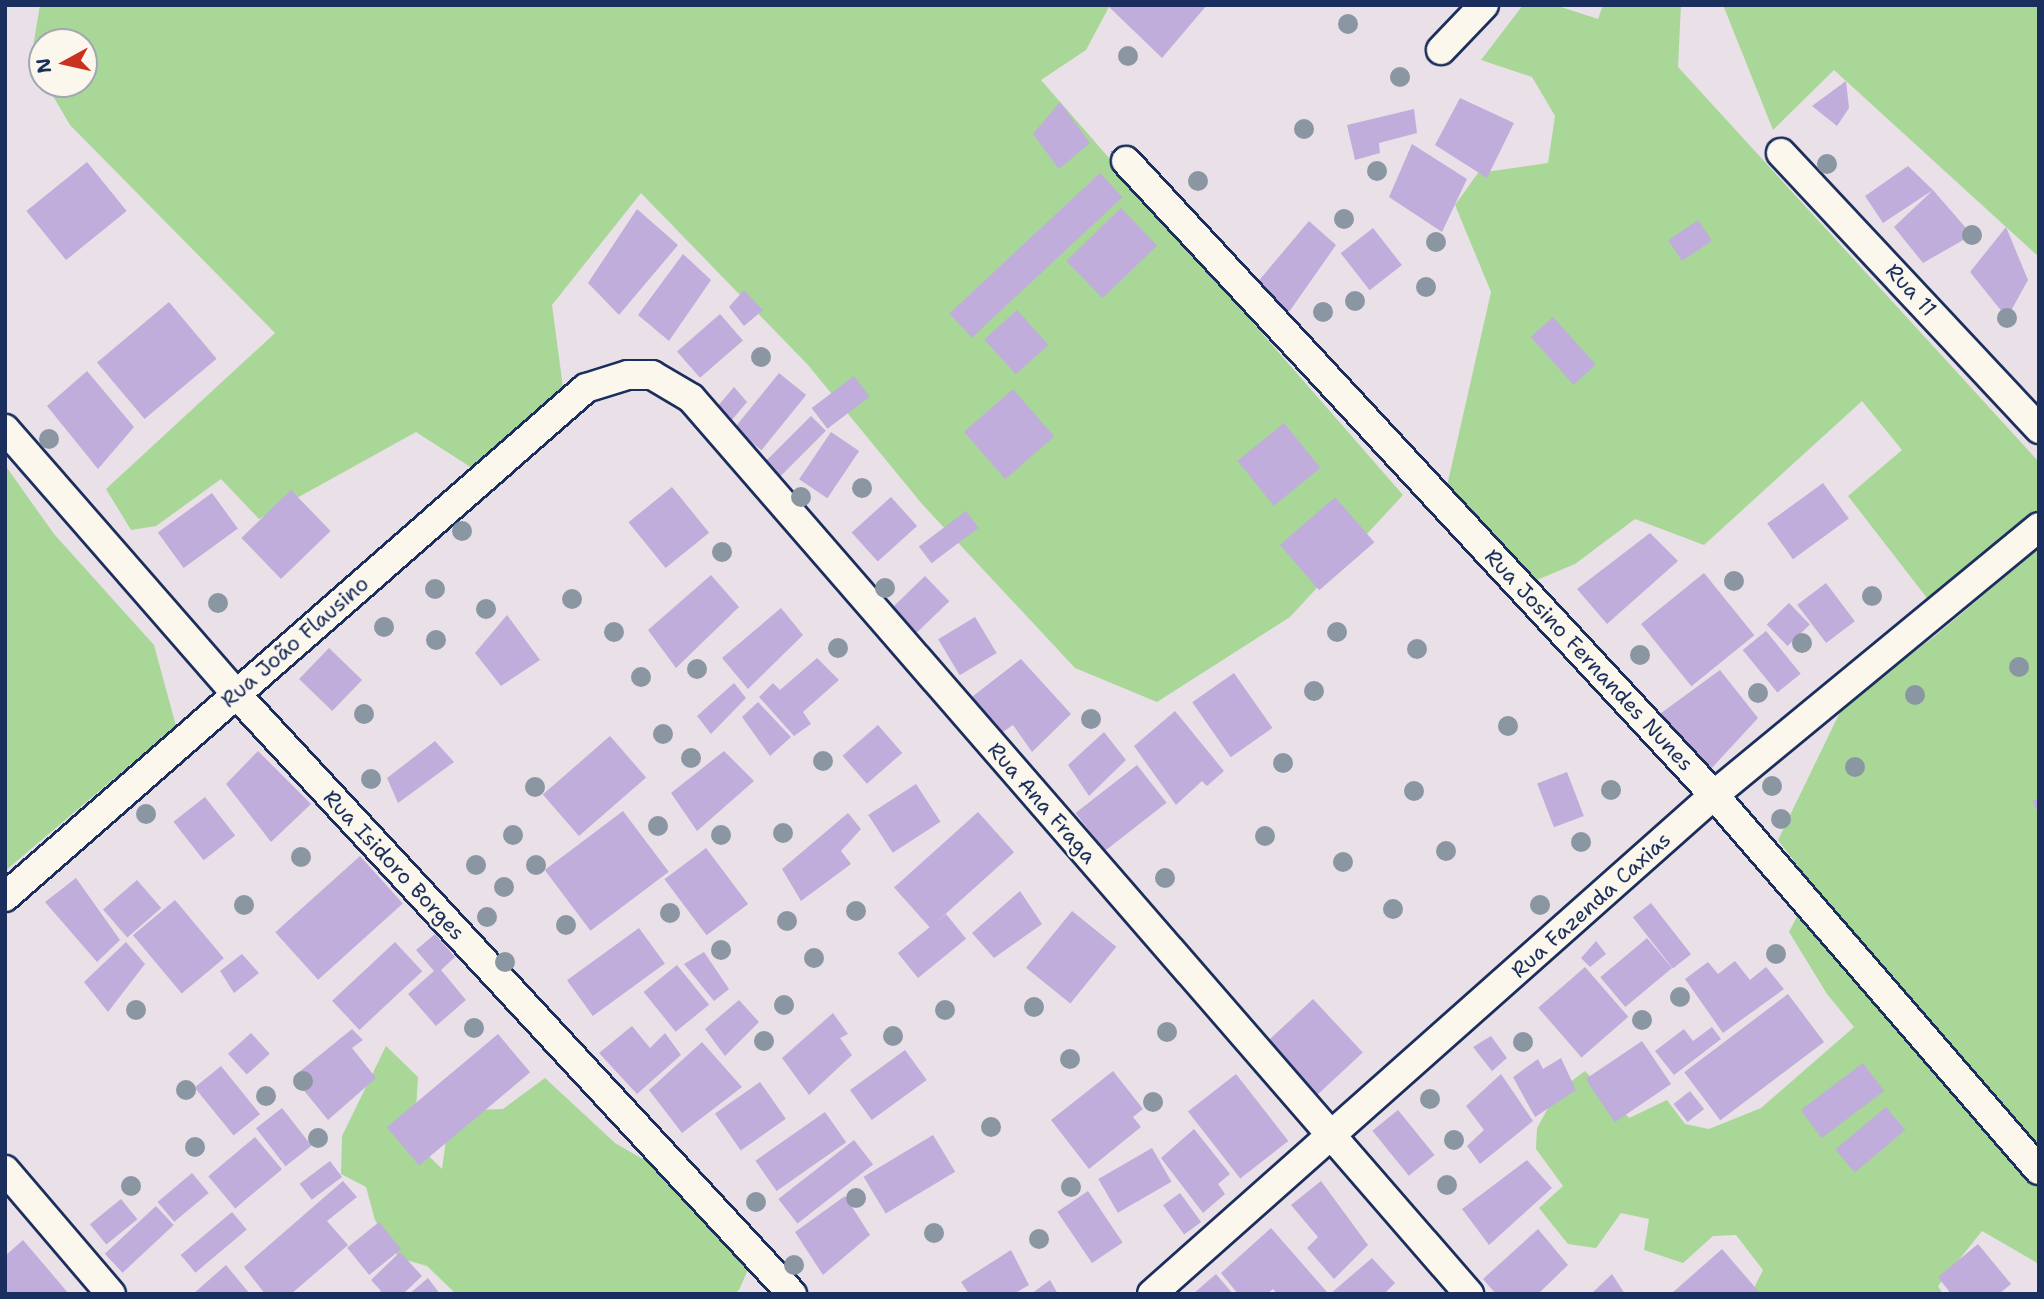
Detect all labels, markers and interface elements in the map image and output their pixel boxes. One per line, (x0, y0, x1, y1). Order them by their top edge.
north arrow (28, 28, 98, 98)
text: N (30, 57, 57, 75)
street label: Rua 11 (1880, 258, 1942, 322)
street label: Rua Josino Fernandes Nunes (1479, 544, 1699, 776)
street label: Rua João Flausino (216, 571, 374, 713)
street label: Rua Ana Fraga (983, 737, 1101, 869)
street label: Rua Isidoro Borges (318, 785, 470, 945)
street label: Rua Fazenda Caxias (1506, 827, 1676, 983)

